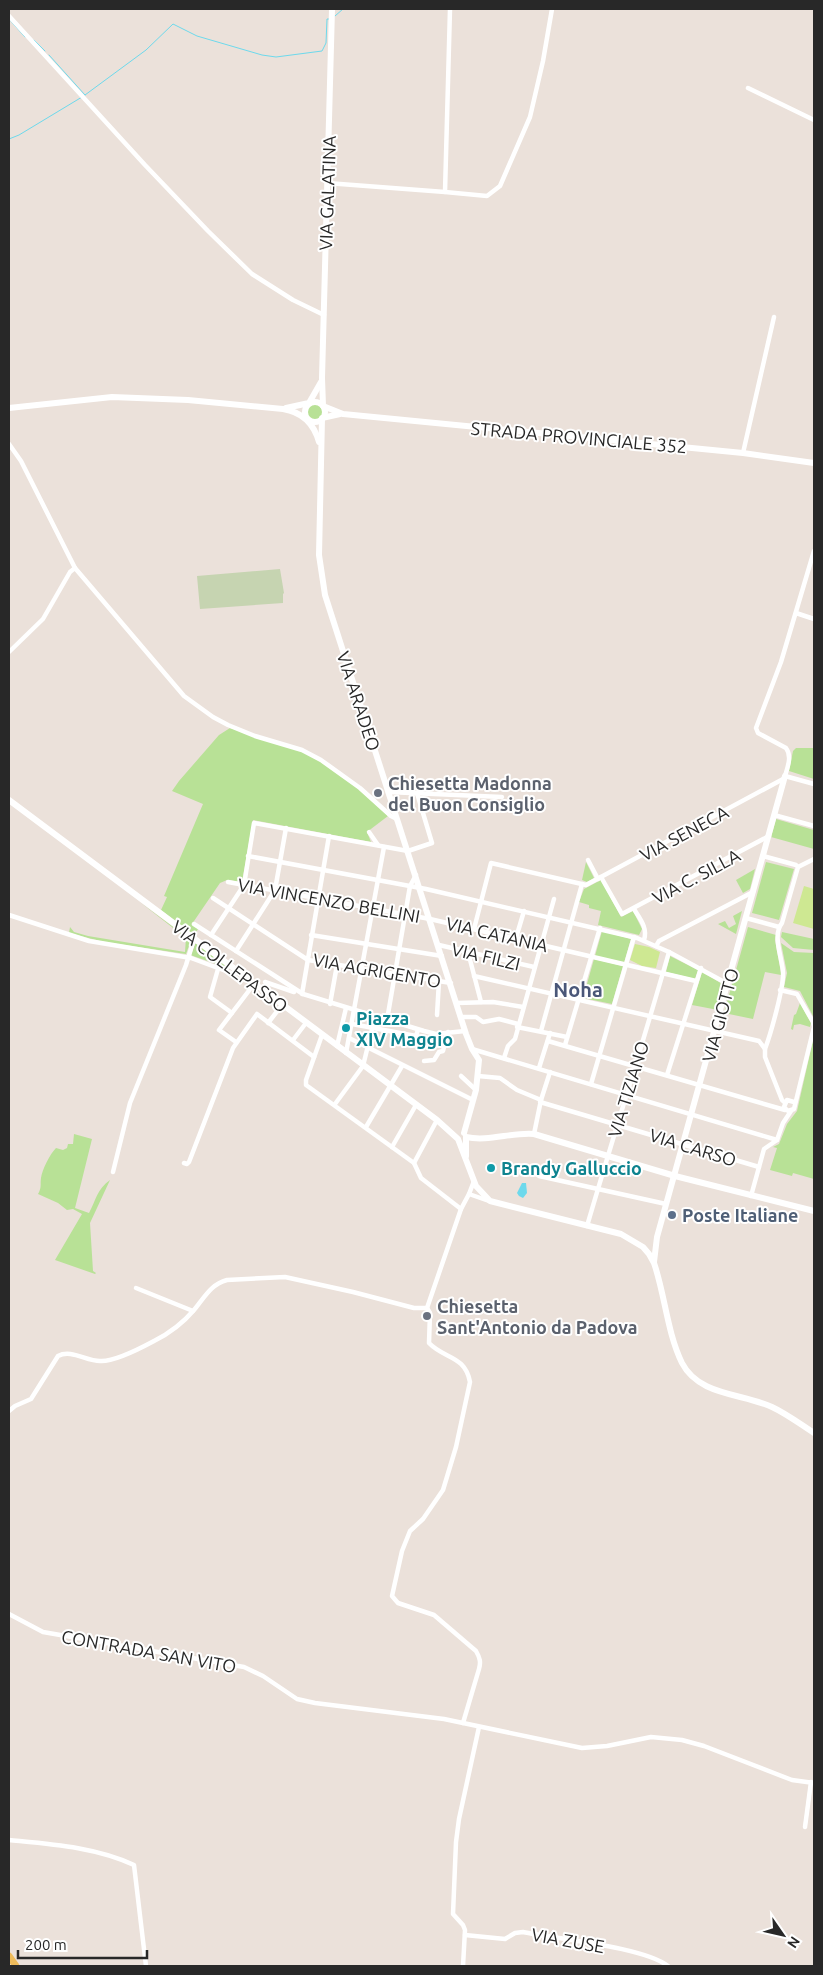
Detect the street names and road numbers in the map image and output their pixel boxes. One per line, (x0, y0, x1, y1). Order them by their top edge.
street label: VIA GALATINA (315, 135, 339, 251)
street label: STRADA PROVINCIALE 352 (470, 418, 688, 456)
street label: VIA ARADEO (334, 649, 384, 753)
street label: VIA SENECA (636, 801, 732, 865)
street label: VIA C. SILLA (649, 844, 744, 907)
street label: VIA VINCENZO BELLINI (236, 874, 422, 926)
street label: VIA CATANIA (444, 913, 550, 955)
street label: VIA COLLEPASSO (168, 916, 292, 1016)
street label: VIA FILZI (450, 938, 522, 974)
street label: VIA AGRIGENTO (311, 949, 443, 991)
street label: VIA GIOTTO (698, 966, 742, 1064)
street label: VIA TIZIANO (604, 1038, 652, 1140)
street label: VIA CARSO (647, 1124, 739, 1170)
street label: CONTRADA SAN VITO (60, 1626, 238, 1676)
street label: VIA ZUSE (530, 1924, 606, 1956)

